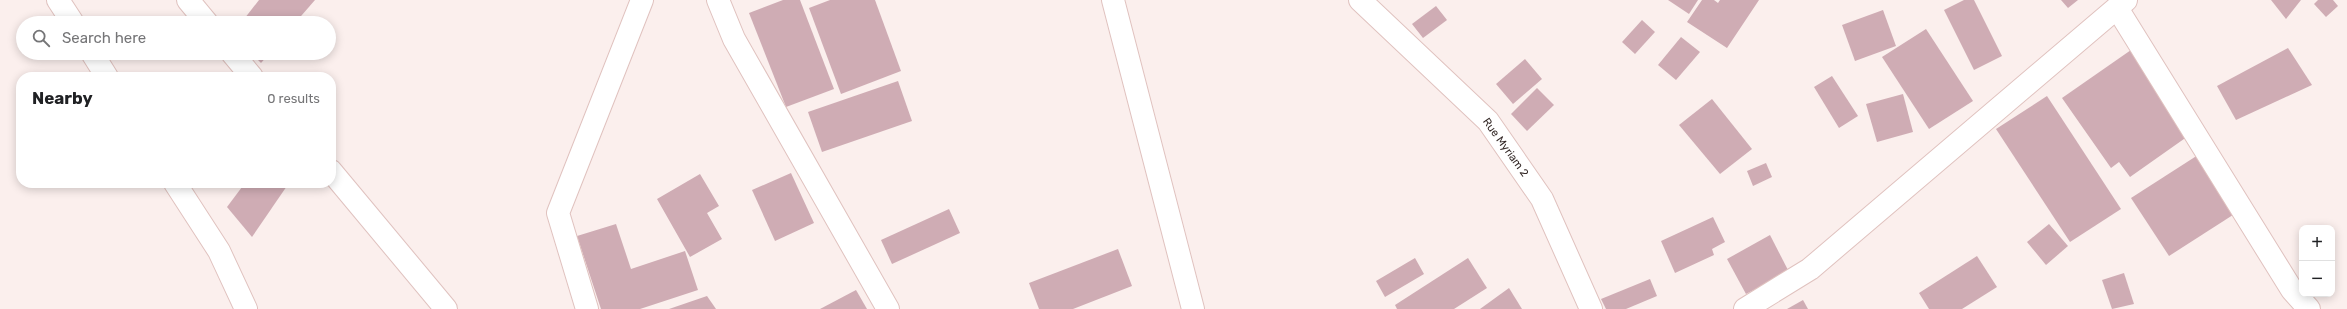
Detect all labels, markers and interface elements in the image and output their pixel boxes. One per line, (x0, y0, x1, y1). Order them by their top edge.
search box (16, 16, 336, 60)
icon: search (30, 27, 52, 49)
text: Search here (62, 29, 146, 47)
text: Nearby (32, 88, 93, 108)
text: 0 results (267, 91, 320, 106)
street label: Rue Myriam 2 (1480, 115, 1531, 179)
map controls (2299, 225, 2335, 297)
button: + (2299, 225, 2335, 261)
button: − (2299, 261, 2335, 297)

